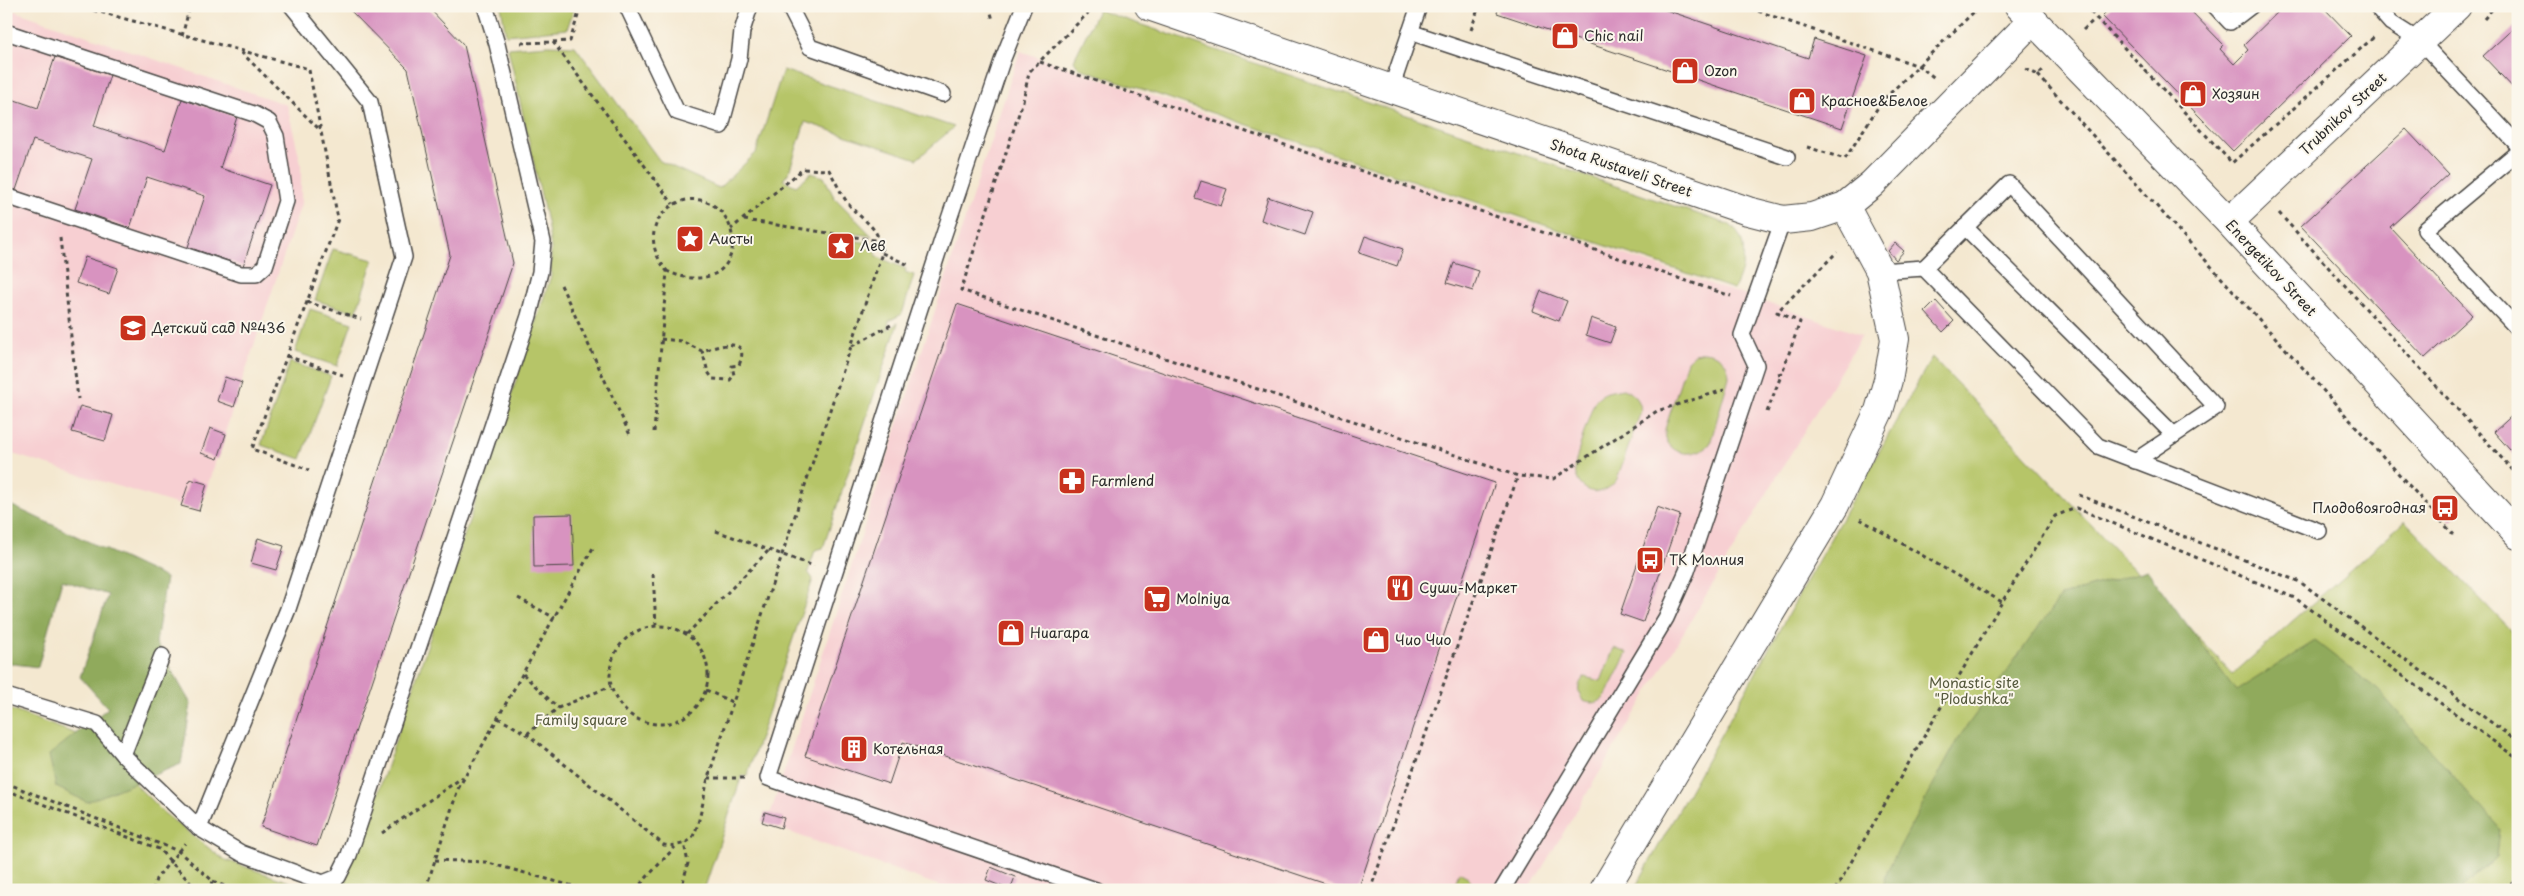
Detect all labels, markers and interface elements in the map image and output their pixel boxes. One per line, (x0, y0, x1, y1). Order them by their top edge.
shop icon: Chic nail (1550, 21, 1580, 51)
place label: Chic nail (1584, 25, 1643, 46)
shop icon: Ozon (1670, 56, 1700, 86)
place label: Ozon (1704, 60, 1737, 81)
street label: Trubnikov Street (2294, 67, 2391, 160)
shop icon: Хозяин (2178, 79, 2208, 109)
place label: Хозяин (2212, 83, 2260, 104)
shop icon: Красное&Белое (1787, 86, 1817, 116)
place label: Красное&Белое (1821, 90, 1928, 111)
street label: Shota Rustaveli Street (1547, 133, 1695, 202)
street label: Energetikov Street (2221, 215, 2322, 321)
place icon: Аисты (675, 224, 705, 254)
place label: Аисты (709, 228, 753, 249)
place icon: Лев (826, 231, 856, 261)
place label: Лев (860, 235, 886, 256)
school or university icon: Детский сад №436 (118, 313, 148, 343)
place label: Детский сад №436 (151, 317, 286, 338)
pharmacy icon: Farmlend (1057, 466, 1087, 496)
place label: Farmlend (1091, 470, 1154, 491)
bus stop icon: Плодовоягодная (2430, 493, 2460, 523)
place label: Плодовоягодная (2313, 497, 2426, 518)
bus stop icon: ТК Молния (1635, 545, 1665, 575)
place label: ТК Молния (1669, 549, 1744, 570)
restaurant icon: Суши-Маркет (1385, 573, 1415, 603)
place label: Суши-Маркет (1419, 577, 1517, 598)
supermarket icon: Molniya (1142, 584, 1172, 614)
place label: Molniya (1176, 588, 1230, 609)
shop icon: Ниагара (996, 618, 1026, 648)
place label: Ниагара (1030, 622, 1089, 643)
shop icon: Чио Чио (1361, 625, 1391, 655)
place label: Чио Чио (1395, 629, 1452, 650)
park label: Monastic site "Plodushka" (1929, 672, 2019, 709)
park label: Family square (535, 709, 627, 730)
building icon: Котельная (839, 734, 869, 764)
place label: Котельная (873, 738, 943, 759)

